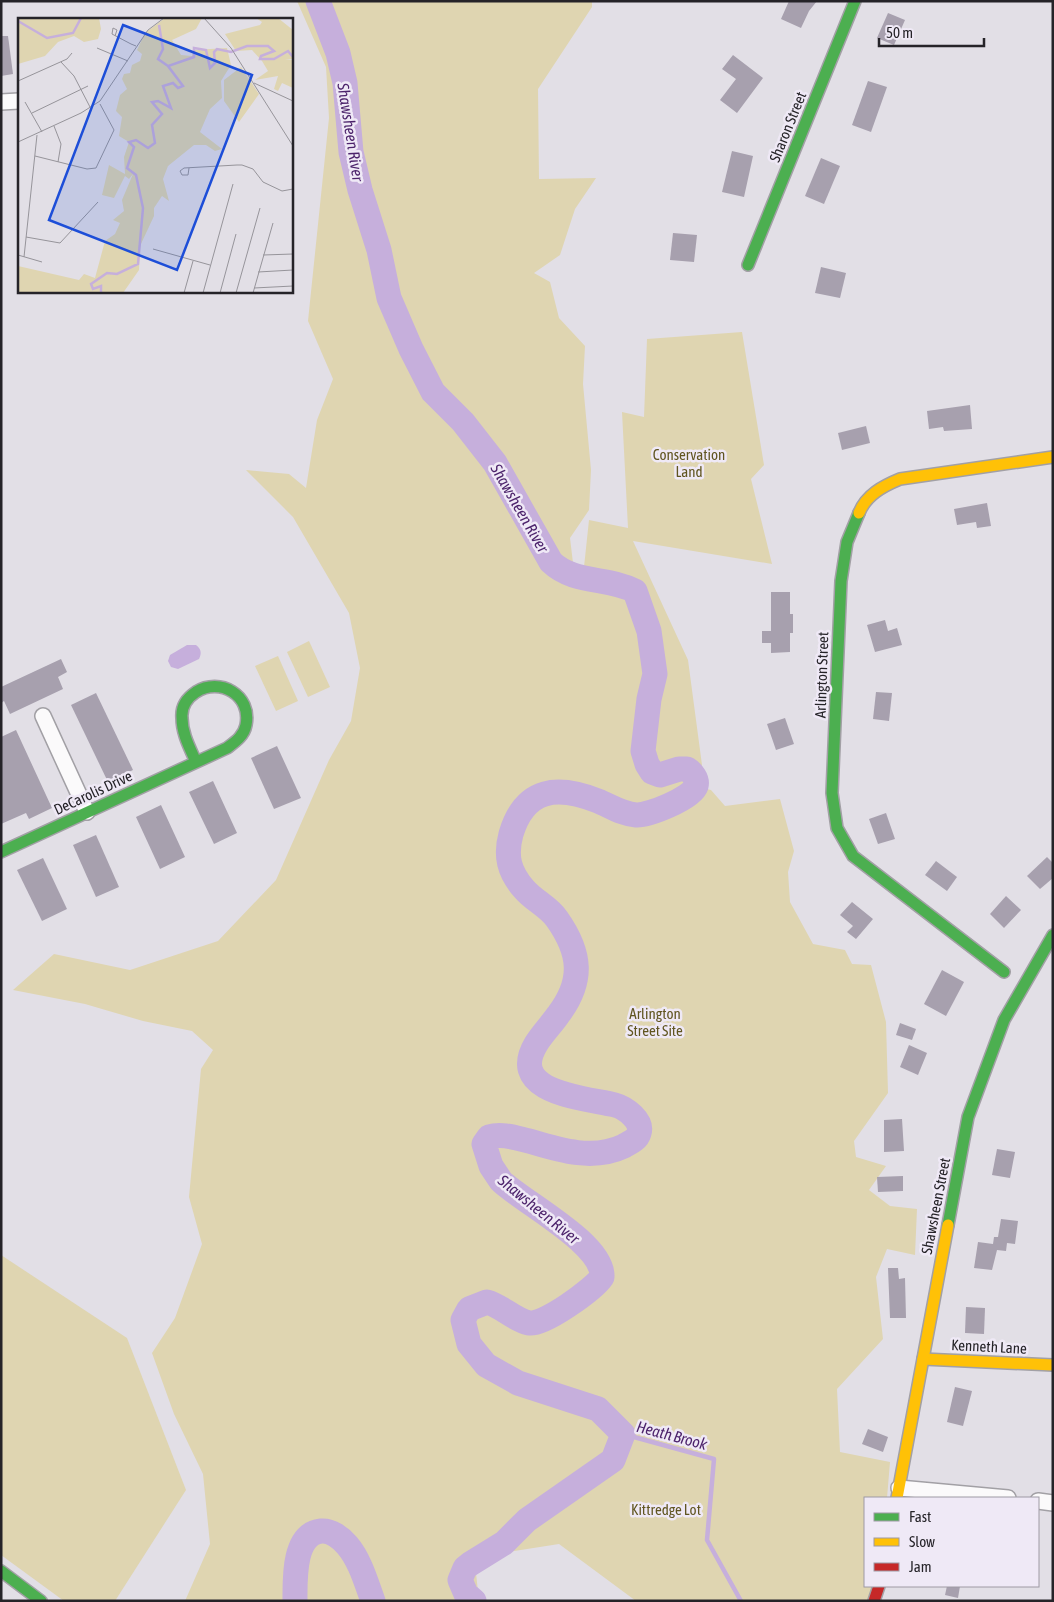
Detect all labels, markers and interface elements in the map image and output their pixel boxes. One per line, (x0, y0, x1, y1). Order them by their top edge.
scale bar (879, 15, 984, 47)
inset map (18, 18, 292, 292)
text: 50 m (886, 24, 913, 41)
water label: Shawsheen River (334, 81, 368, 184)
street label: Sharon Street (766, 89, 809, 164)
park label: Conservation Land (653, 446, 725, 480)
water label: Shawsheen River (487, 460, 553, 557)
street label: Arlington Street (811, 632, 832, 718)
street label: DeCarolis Drive (51, 767, 135, 818)
park label: Arlington Street Site (627, 1005, 683, 1039)
street label: Shawsheen Street (918, 1156, 953, 1256)
water label: Shawsheen River (494, 1170, 584, 1248)
street label: Kenneth Lane (951, 1336, 1027, 1357)
water label: Heath Brook (635, 1417, 710, 1453)
legend (864, 1497, 1039, 1587)
park label: Kittredge Lot (631, 1501, 701, 1518)
text: Fast (909, 1508, 931, 1525)
text: Slow (909, 1533, 935, 1550)
text: Jam (909, 1558, 932, 1575)

